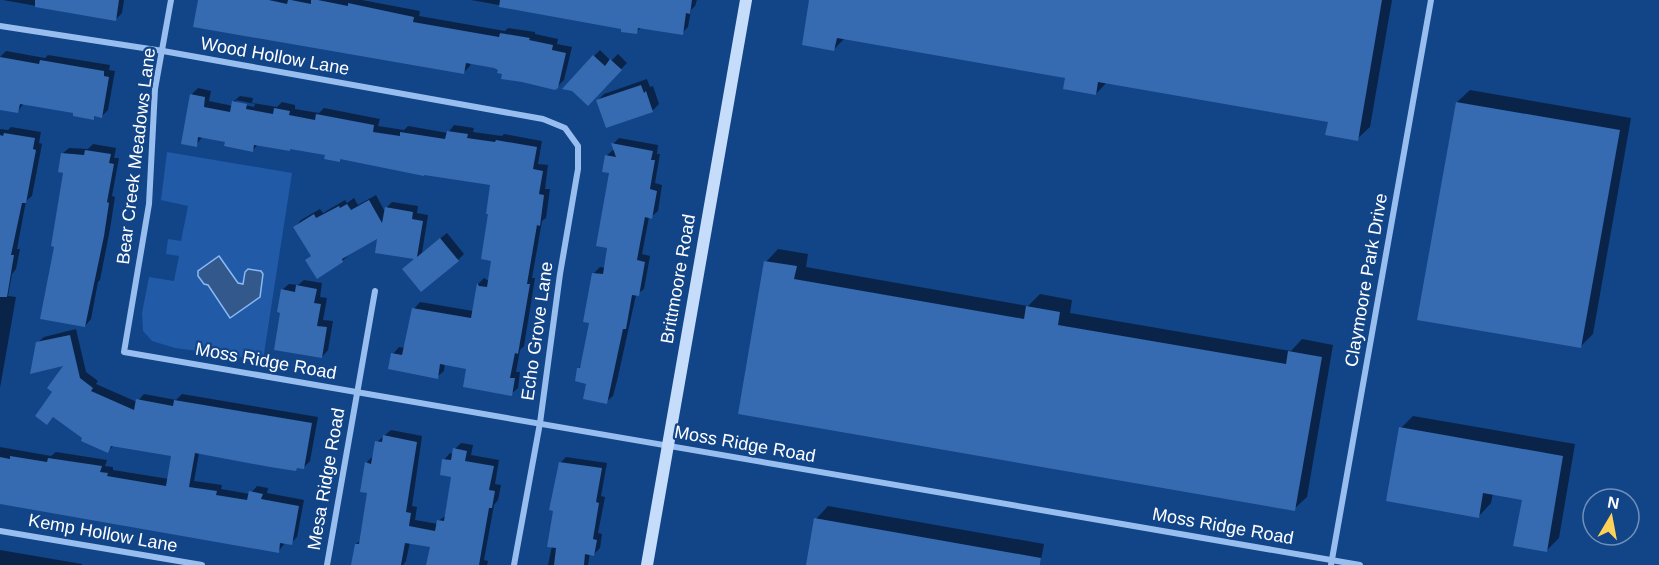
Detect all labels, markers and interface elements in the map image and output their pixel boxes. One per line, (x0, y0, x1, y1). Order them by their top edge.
street label: Wood Hollow Lane (199, 33, 351, 79)
street label: Bear Creek Meadows Lane (113, 47, 159, 265)
street label: Claymoore Park Drive (1341, 192, 1391, 368)
street label: Brittmoore Road (657, 213, 699, 345)
street label: Echo Grove Lane (517, 260, 557, 402)
street label: Moss Ridge Road (194, 339, 338, 383)
street label: Mesa Ridge Road (304, 406, 348, 552)
street label: Moss Ridge Road (673, 422, 817, 466)
north arrow (1581, 487, 1641, 547)
text: N (1606, 493, 1621, 512)
street label: Moss Ridge Road (1151, 504, 1295, 548)
street label: Kemp Hollow Lane (27, 510, 179, 556)

